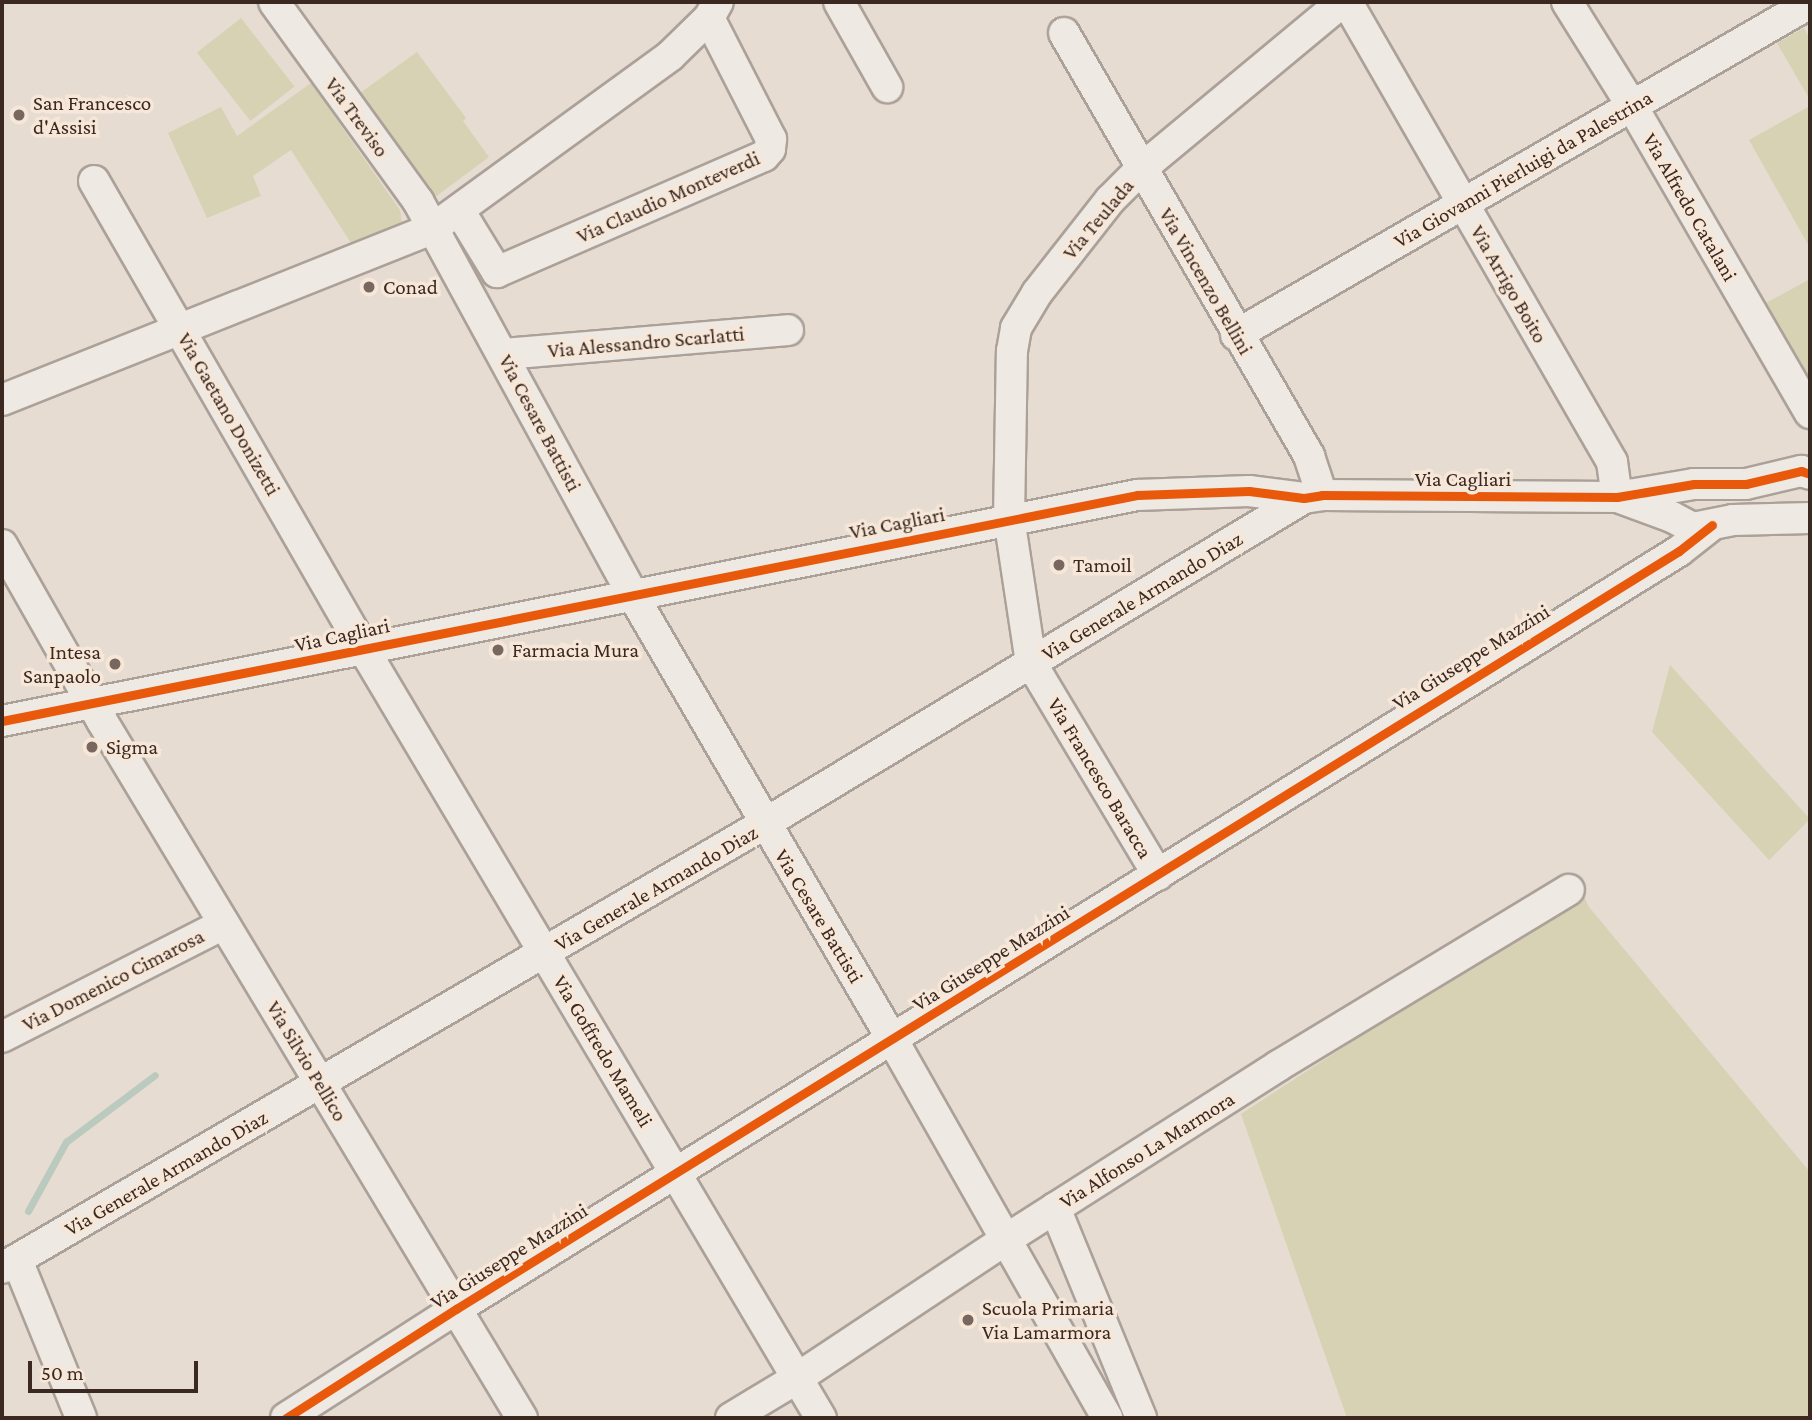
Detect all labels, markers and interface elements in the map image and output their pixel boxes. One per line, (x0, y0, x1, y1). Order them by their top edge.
street label: Via Treviso (320, 72, 394, 162)
street label: Via Giovanni Pierluigi da Palestrina (1389, 85, 1657, 253)
place label: San Francesco d'Assisi (33, 90, 151, 140)
marker: San Francesco d'Assisi (11, 107, 27, 123)
street label: Via Alfredo Catalani (1637, 129, 1743, 285)
street label: Via Claudio Monteverdi (572, 145, 764, 249)
street label: Via Teulada (1057, 173, 1139, 265)
street label: Via Vincenzo Bellini (1154, 203, 1258, 359)
street label: Via Arrigo Boito (1465, 220, 1553, 348)
place label: Conad (383, 274, 438, 300)
marker: Conad (361, 279, 377, 295)
street label: Via Alessandro Scarlatti (546, 321, 746, 363)
street label: Via Gaetano Donizetti (172, 328, 286, 500)
street label: Via Cesare Battisti (493, 350, 587, 496)
street label: Via Cagliari (1415, 466, 1511, 492)
street label: Via Cagliari (847, 501, 947, 545)
street label: Via Generale Armando Diaz (1037, 526, 1247, 666)
place label: Tamoil (1073, 552, 1132, 578)
marker: Tamoil (1051, 557, 1067, 573)
street label: Via Giuseppe Mazzini (1388, 598, 1554, 716)
street label: Via Cagliari (292, 613, 392, 657)
place label: Farmacia Mura (512, 637, 639, 663)
place label: Intesa Sanpaolo (23, 639, 101, 689)
marker: Farmacia Mura (490, 642, 506, 658)
marker: Intesa Sanpaolo (107, 656, 123, 672)
street label: Via Francesco Baracca (1042, 693, 1158, 863)
place label: Sigma (106, 734, 158, 760)
marker: Sigma (84, 739, 100, 755)
street label: Via Generale Armando Diaz (550, 820, 762, 956)
street label: Via Cesare Battisti (769, 844, 869, 988)
street label: Via Giuseppe Mazzini (908, 899, 1074, 1017)
street label: Via Domenico Cimarosa (18, 923, 208, 1037)
street label: Via Goffredo Mameli (548, 970, 658, 1132)
street label: Via Silvio Pellico (261, 996, 353, 1126)
street label: Via Alfonso La Marmora (1055, 1086, 1239, 1214)
street label: Via Generale Armando Diaz (60, 1105, 272, 1241)
street label: Via Giuseppe Mazzini (426, 1197, 592, 1315)
place label: Scuola Primaria Via Lamarmora (982, 1295, 1114, 1345)
marker: Scuola Primaria Via Lamarmora (960, 1312, 976, 1328)
scale bar (32, 1346, 201, 1390)
text: 50 m (41, 1361, 84, 1385)

